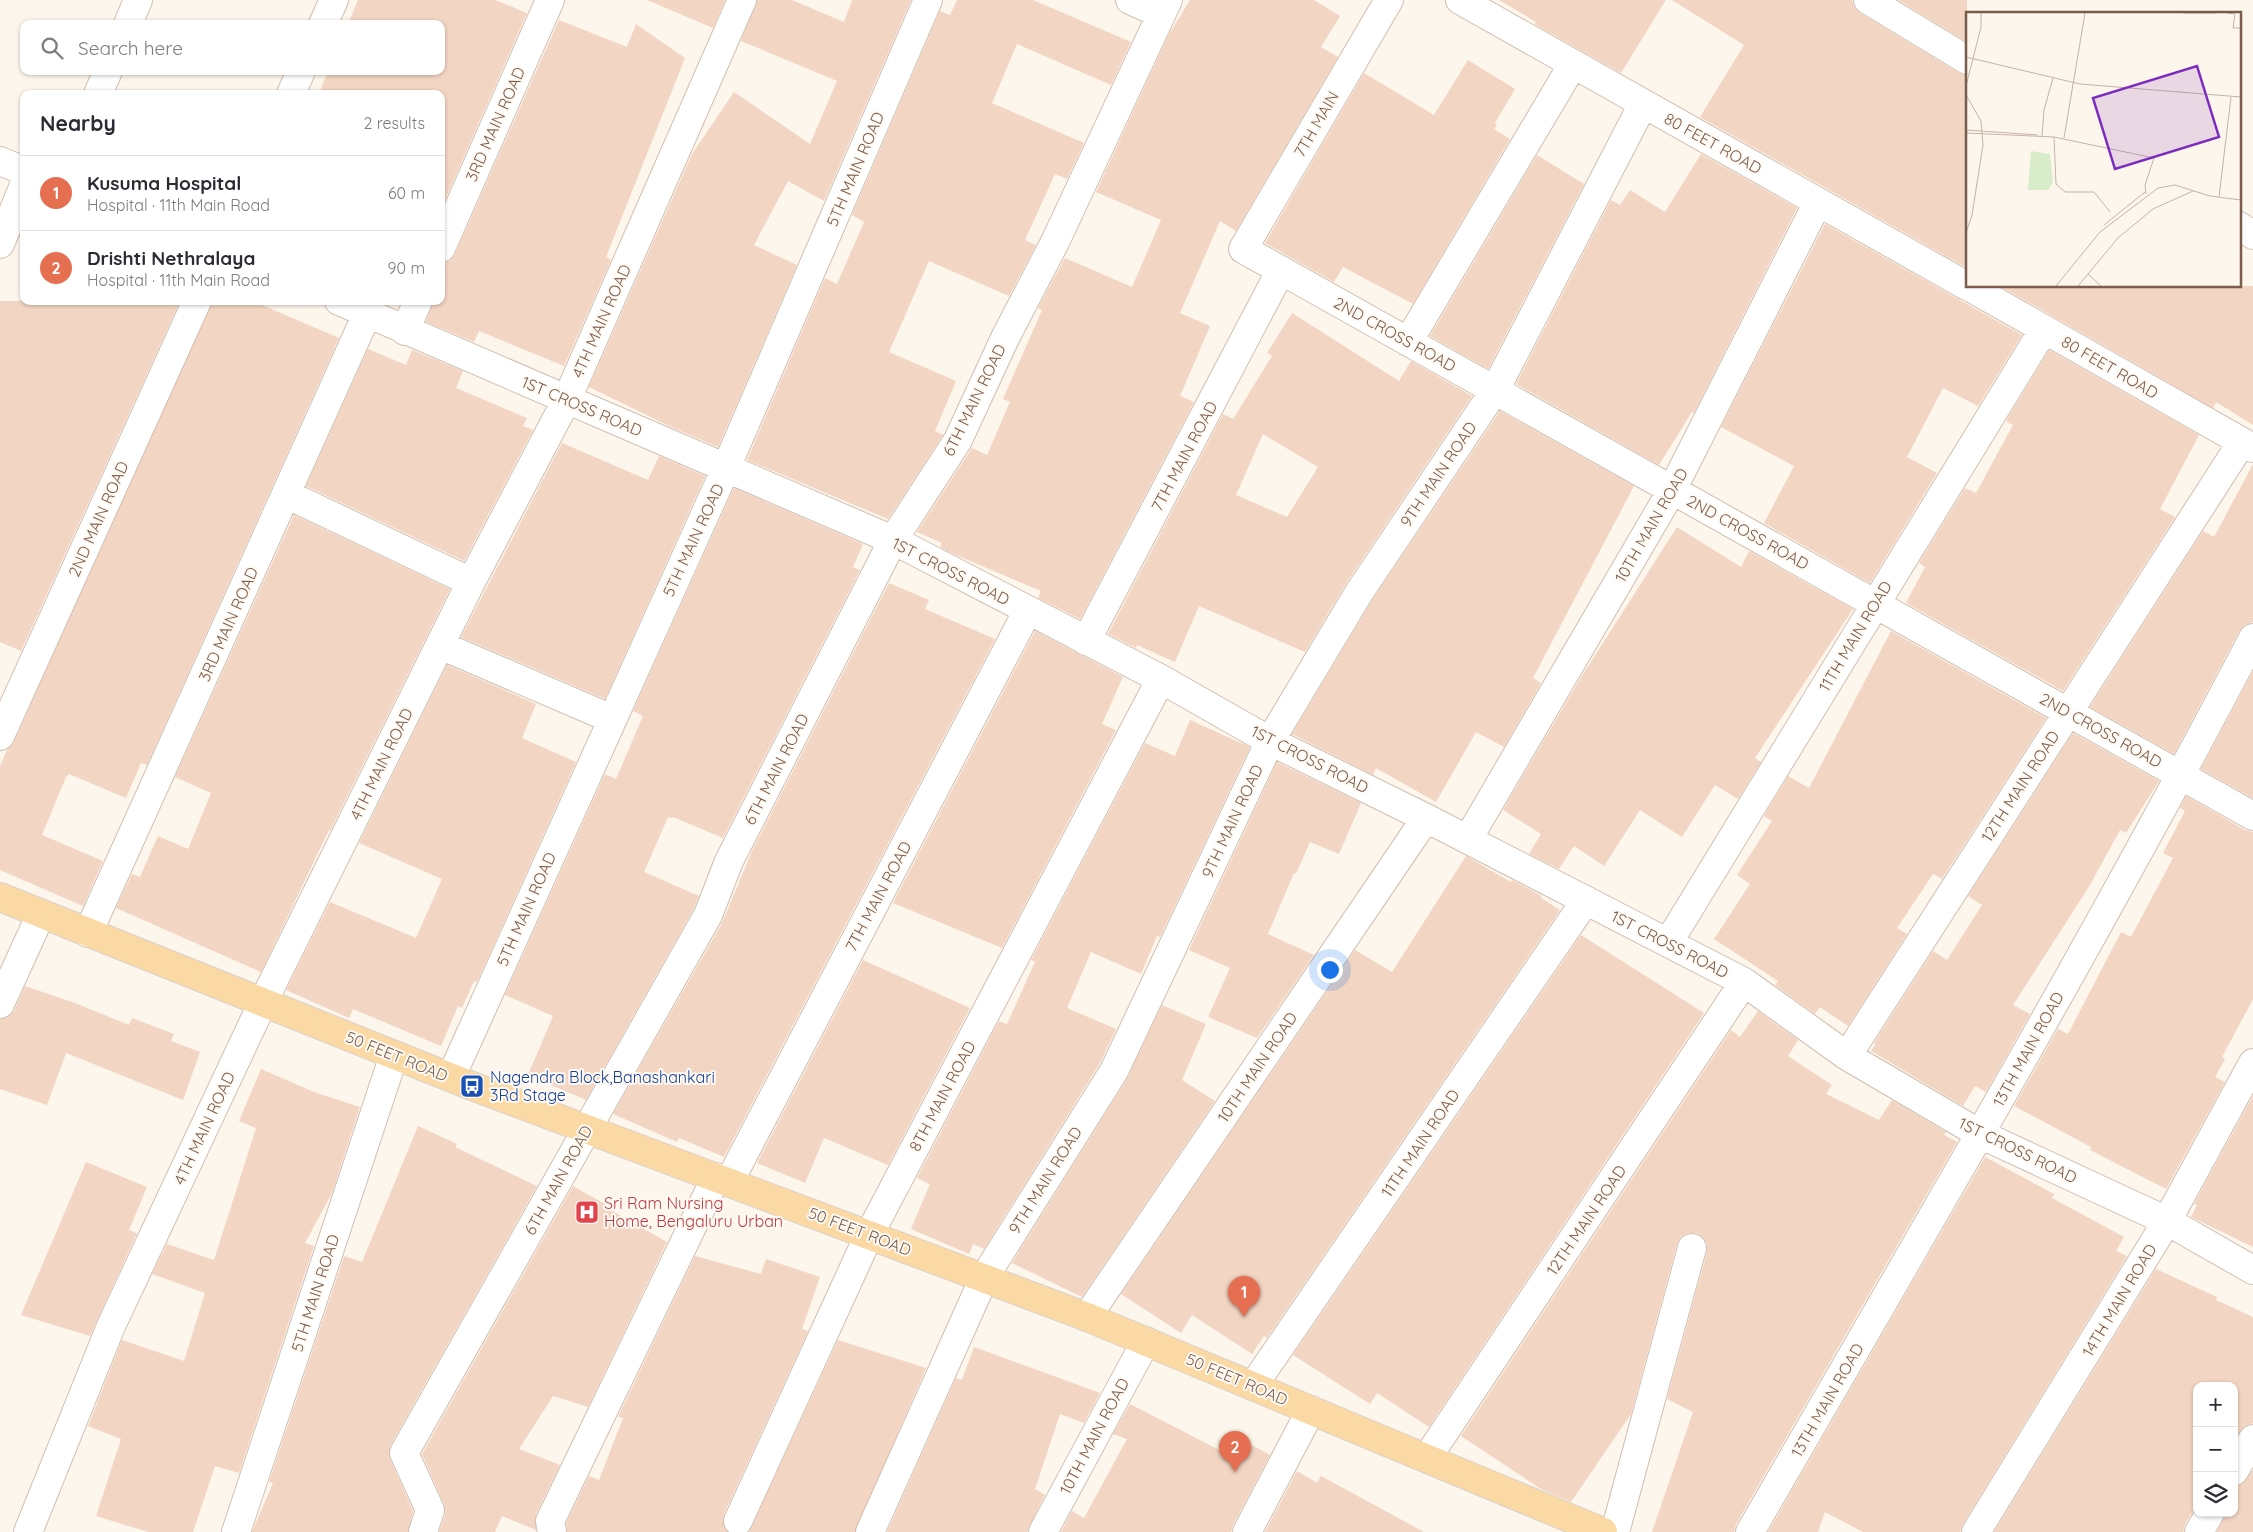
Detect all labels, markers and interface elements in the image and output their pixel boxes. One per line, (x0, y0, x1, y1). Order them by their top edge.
inset map (1966, 12, 2240, 288)
search box (20, 20, 445, 75)
icon: search (38, 34, 66, 62)
text: Search here (78, 36, 183, 60)
street label: 3RD MAIN ROAD (461, 64, 529, 184)
street label: 7TH MAIN (1289, 87, 1343, 161)
street label: 80 FEET ROAD (1661, 108, 1765, 178)
street label: 5TH MAIN ROAD (822, 109, 888, 229)
text: Nearby (40, 110, 116, 136)
text: 2 results (363, 113, 425, 133)
text: Kusuma Hospital (87, 171, 241, 195)
text: 1 (53, 183, 59, 203)
text: 60 m (388, 183, 425, 203)
text: Hospital · 11th Main Road (87, 195, 270, 215)
text: Drishti Nethralaya (87, 246, 255, 270)
text: 2 (51, 258, 61, 278)
text: 90 m (388, 258, 425, 278)
street label: 4TH MAIN ROAD (567, 261, 635, 381)
text: Hospital · 11th Main Road (87, 270, 270, 290)
street label: 2ND CROSS ROAD (1330, 292, 1460, 376)
street label: 80 FEET ROAD (2058, 331, 2162, 403)
street label: 6TH MAIN ROAD (938, 341, 1010, 459)
street label: 1ST CROSS ROAD (519, 372, 645, 440)
street label: 7TH MAIN ROAD (1147, 397, 1221, 515)
street label: 9TH MAIN ROAD (1395, 418, 1481, 530)
street label: 2ND MAIN ROAD (64, 458, 132, 580)
street label: 10TH MAIN ROAD (1610, 464, 1692, 586)
street label: 5TH MAIN ROAD (658, 480, 728, 600)
street label: 2ND CROSS ROAD (1683, 490, 1813, 574)
street label: 1ST CROSS ROAD (889, 533, 1013, 609)
street label: 3RD MAIN ROAD (194, 564, 262, 684)
street label: 11TH MAIN ROAD (1814, 577, 1896, 695)
street label: 2ND CROSS ROAD (2036, 688, 2166, 772)
street label: 4TH MAIN ROAD (345, 705, 417, 823)
street label: 6TH MAIN ROAD (739, 710, 813, 828)
street label: 1ST CROSS ROAD (1248, 721, 1372, 797)
street label: 12TH MAIN ROAD (1977, 727, 2063, 845)
street label: 9TH MAIN ROAD (1197, 761, 1267, 881)
street label: 7TH MAIN ROAD (841, 837, 915, 955)
street label: 5TH MAIN ROAD (492, 849, 560, 969)
street label: 1ST CROSS ROAD (1608, 906, 1732, 982)
your location (1317, 957, 1343, 983)
street label: 13TH MAIN ROAD (1988, 988, 2068, 1110)
street label: 10TH MAIN ROAD (1213, 1008, 1301, 1126)
street label: 50 FEET ROAD (343, 1026, 451, 1086)
street label: 8TH MAIN ROAD (904, 1037, 980, 1155)
place label: Nagendra Block,Banashankari 3Rd Stage (490, 1067, 715, 1105)
street label: 4TH MAIN ROAD (169, 1068, 239, 1188)
bus stop icon: Nagendra Block,Banashankari 3Rd Stage (459, 1073, 485, 1099)
street label: 11TH MAIN ROAD (1377, 1085, 1463, 1201)
street label: 1ST CROSS ROAD (1956, 1113, 2080, 1187)
street label: 6TH MAIN ROAD (520, 1122, 596, 1238)
street label: 9TH MAIN ROAD (1004, 1123, 1086, 1237)
street label: 12TH MAIN ROAD (1542, 1161, 1630, 1279)
place label: Sri Ram Nursing Home, Bengaluru Urban (604, 1193, 783, 1231)
hospital icon: Sri Ram Nursing Home, Bengaluru Urban (574, 1199, 600, 1225)
street label: 50 FEET ROAD (806, 1202, 914, 1260)
street label: 5TH MAIN ROAD (287, 1232, 343, 1354)
street label: 14TH MAIN ROAD (2078, 1240, 2160, 1360)
pin: 1 (1228, 1276, 1260, 1317)
street label: 13TH MAIN ROAD (1786, 1340, 1868, 1460)
street label: 50 FEET ROAD (1183, 1349, 1291, 1409)
street label: 10TH MAIN ROAD (1055, 1374, 1133, 1498)
map controls (2193, 1382, 2238, 1517)
button: + (2193, 1382, 2238, 1427)
button: − (2193, 1427, 2238, 1472)
pin: 2 (1219, 1431, 1251, 1472)
button: layers (2193, 1472, 2238, 1517)

